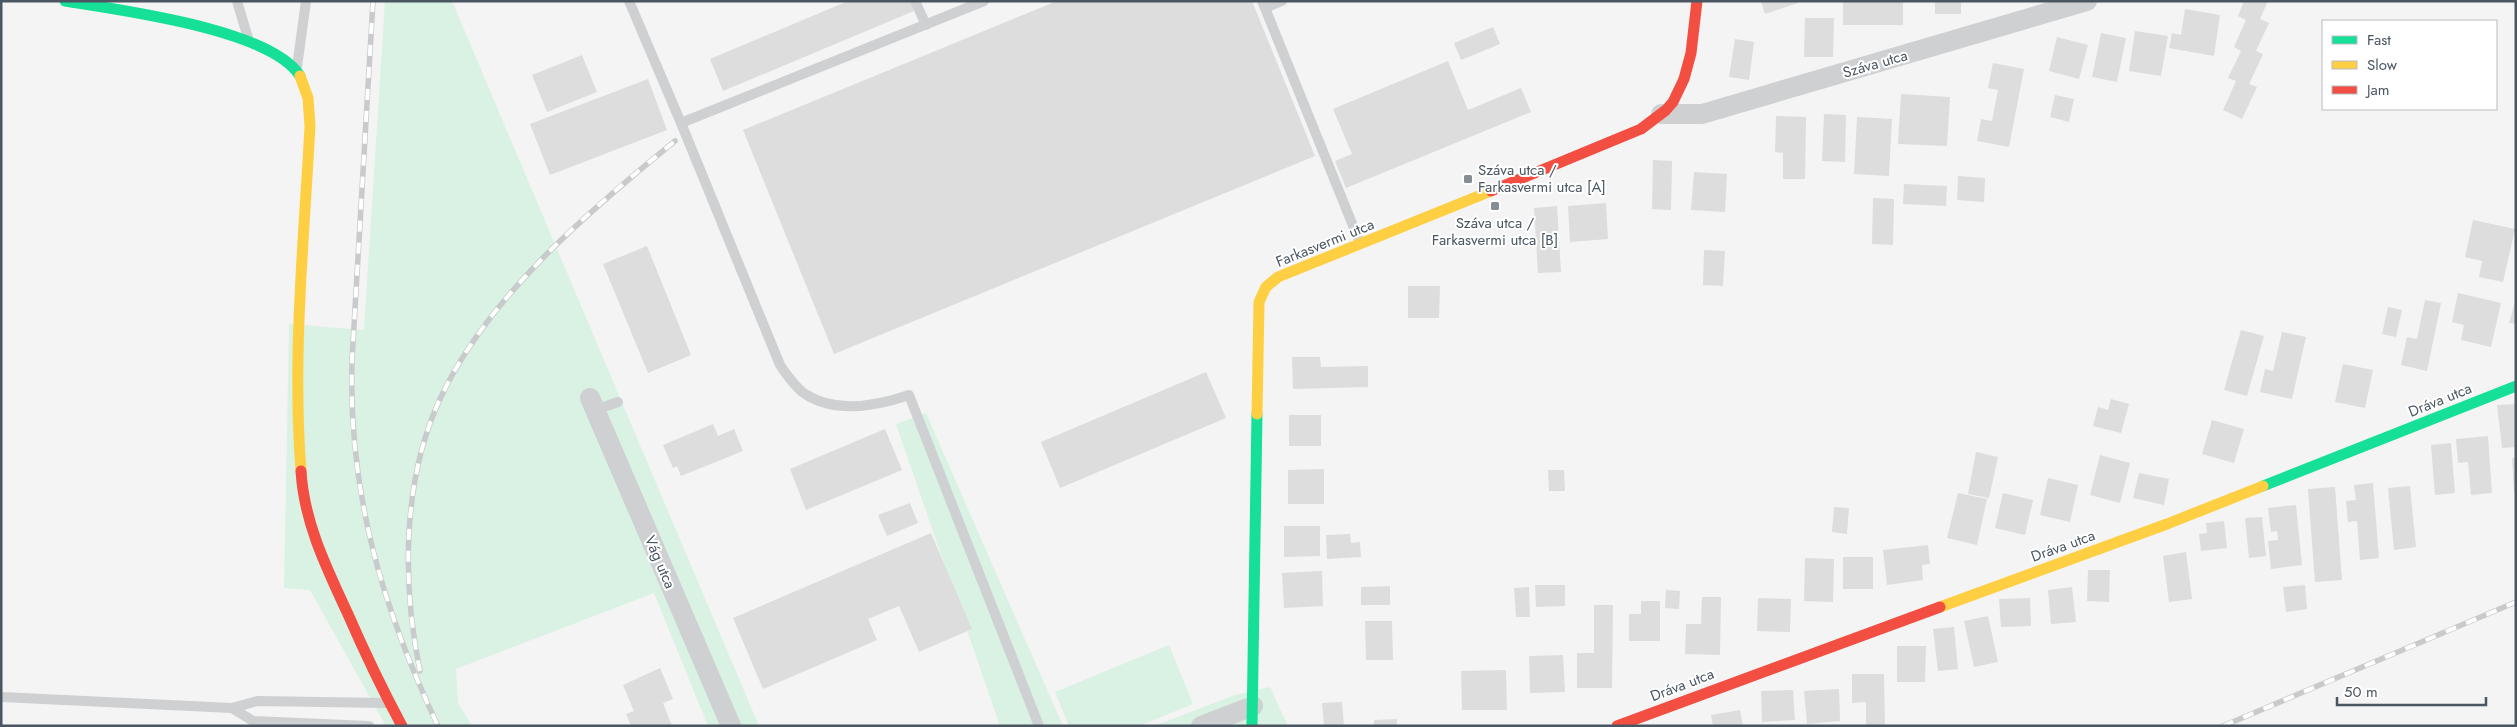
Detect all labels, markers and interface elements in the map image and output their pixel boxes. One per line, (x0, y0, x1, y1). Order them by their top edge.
legend (2322, 20, 2497, 110)
text: Fast (2367, 29, 2391, 51)
street label: Száva utca (1840, 44, 1910, 84)
text: Slow (2367, 54, 2398, 76)
text: Jam (2365, 79, 2390, 101)
place label: Száva utca / Farkasvermi utca [A] (1478, 159, 1606, 198)
marker: Száva utca / Farkasvermi utca [A] (1462, 173, 1474, 185)
marker: Száva utca / Farkasvermi utca [B] (1489, 200, 1501, 212)
place label: Száva utca / Farkasvermi utca [B] (1432, 212, 1558, 251)
street label: Farkasvermi utca (1272, 213, 1378, 273)
street label: Dráva utca (2405, 377, 2475, 423)
street label: Dráva utca (2028, 524, 2098, 568)
street label: Vág utca (639, 532, 681, 592)
street label: Dráva utca (1647, 663, 1717, 707)
scale bar (2337, 674, 2486, 706)
text: 50 m (2344, 681, 2378, 703)

